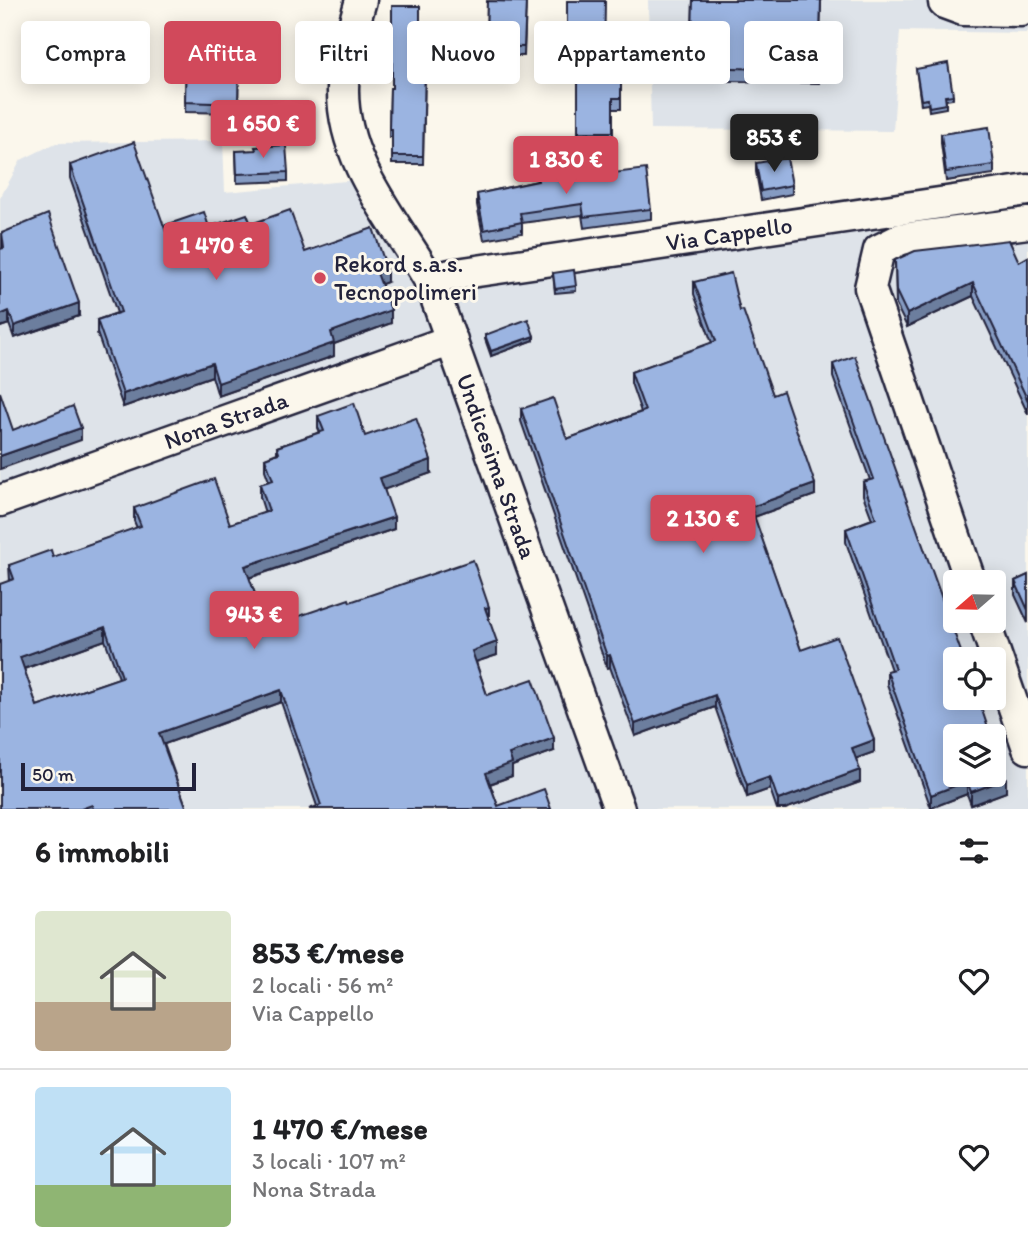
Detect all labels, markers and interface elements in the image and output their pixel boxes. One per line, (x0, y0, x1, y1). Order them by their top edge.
chip: Compra (21, 21, 150, 84)
chip: Affitta (164, 21, 281, 84)
chip: Filtri (295, 21, 393, 84)
chip: Nuovo (407, 21, 520, 84)
chip: Appartamento (534, 21, 730, 84)
chip: Casa (744, 21, 843, 84)
pin: 1 650 € (198, 100, 328, 160)
text: 1 650 € (227, 109, 299, 137)
pin: 853 € (725, 114, 823, 174)
text: 853 € (746, 123, 802, 151)
pin: 1 830 € (501, 136, 631, 196)
text: 1 830 € (529, 145, 603, 173)
street label: Via Cappello (664, 210, 794, 257)
pin: 1 470 € (151, 222, 281, 282)
text: 1 470 € (179, 231, 253, 259)
place label: Rekord s.a.s. Tecnopolimeri (334, 249, 477, 306)
marker: Rekord s.a.s. Tecnopolimeri (312, 270, 328, 286)
street label: Undicesima Strada (450, 370, 543, 563)
street label: Nona Strada (160, 384, 292, 455)
pin: 2 130 € (638, 496, 768, 555)
text: 2 130 € (667, 504, 739, 532)
north arrow (943, 570, 1006, 634)
map controls (943, 570, 1006, 787)
pin: 943 € (205, 592, 303, 651)
text: 943 € (226, 600, 282, 628)
button: locate (943, 647, 1006, 710)
button: layers (943, 724, 1006, 787)
scale bar (21, 760, 196, 792)
text: 50 m (32, 763, 74, 786)
icon: filters (955, 832, 993, 870)
text: 6 immobili (35, 833, 169, 870)
text: 853 €/mese (252, 934, 404, 971)
icon: home (91, 939, 175, 1023)
icon: heart (955, 962, 993, 1000)
text: 2 locali · 56 m² (252, 971, 394, 999)
text: Via Cappello (252, 999, 374, 1027)
text: 1 470 €/mese (252, 1110, 428, 1147)
icon: home (91, 1115, 175, 1199)
icon: heart (955, 1138, 993, 1176)
text: 3 locali · 107 m² (252, 1147, 406, 1175)
text: Nona Strada (252, 1175, 376, 1203)

